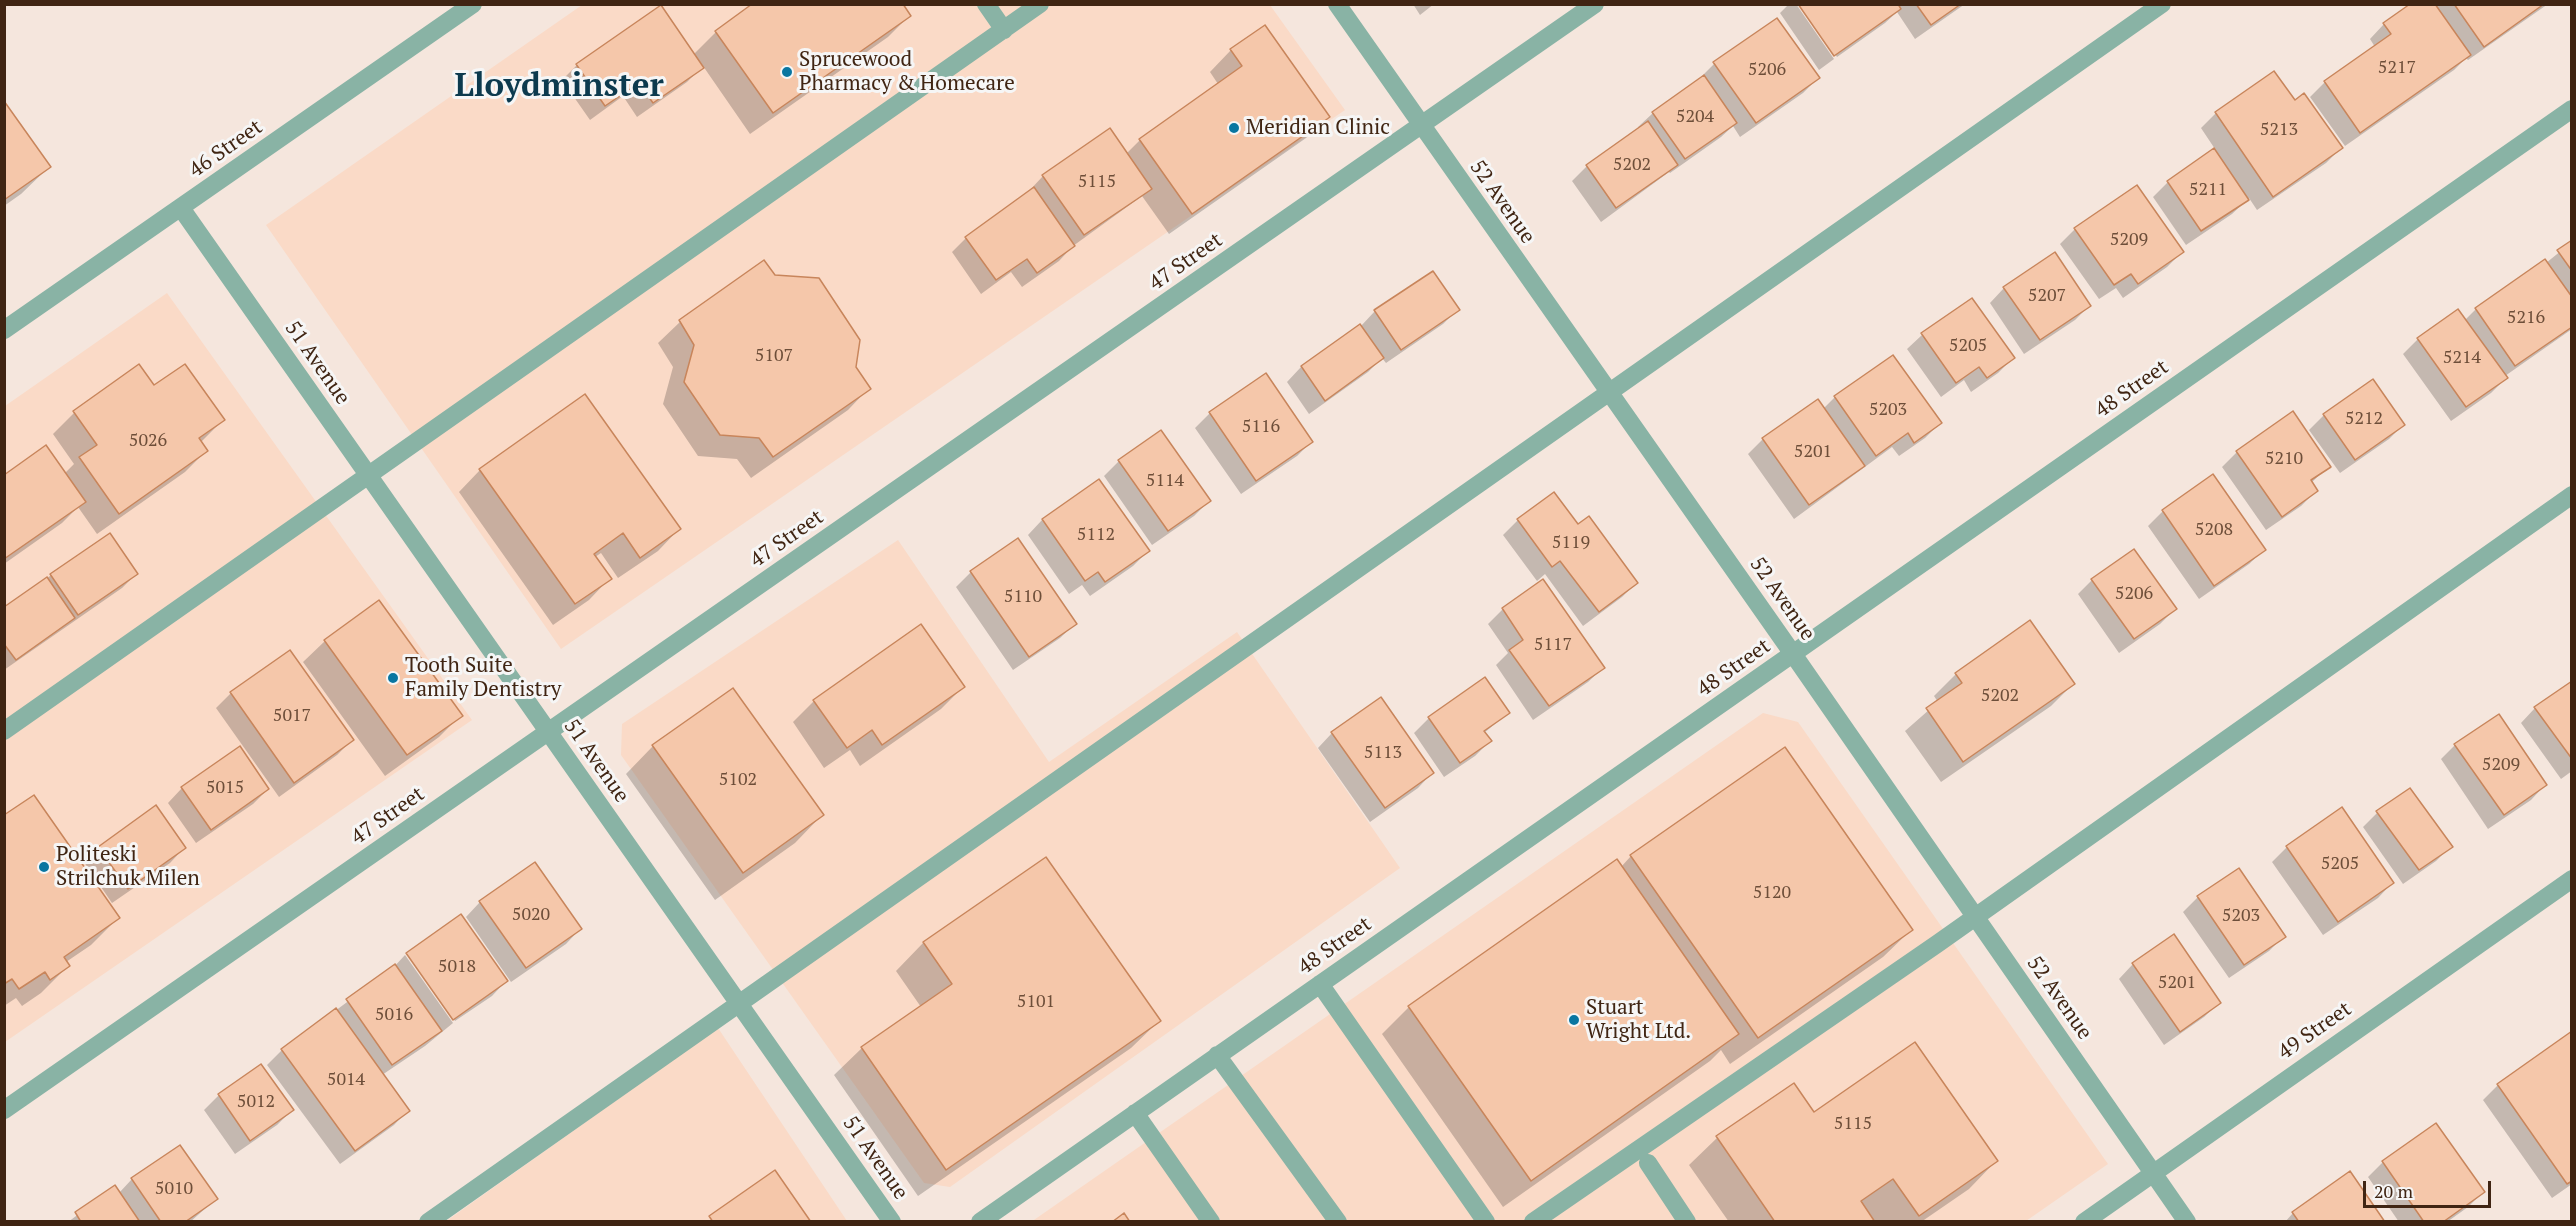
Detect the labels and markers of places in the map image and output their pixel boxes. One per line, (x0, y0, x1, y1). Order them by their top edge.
place label: Sprucewood Pharmacy & Homecare (799, 47, 1015, 97)
marker: Sprucewood Pharmacy & Homecare (780, 65, 794, 79)
place label: Meridian Clinic (1246, 115, 1390, 141)
marker: Meridian Clinic (1227, 121, 1241, 135)
place label: Tooth Suite Family Dentistry (405, 653, 561, 703)
marker: Tooth Suite Family Dentistry (386, 671, 400, 685)
place label: Politeski Strilchuk Milen (56, 842, 200, 892)
marker: Politeski Strilchuk Milen (37, 860, 51, 874)
place label: Stuart Wright Ltd. (1586, 995, 1691, 1045)
marker: Stuart Wright Ltd. (1567, 1013, 1581, 1027)

